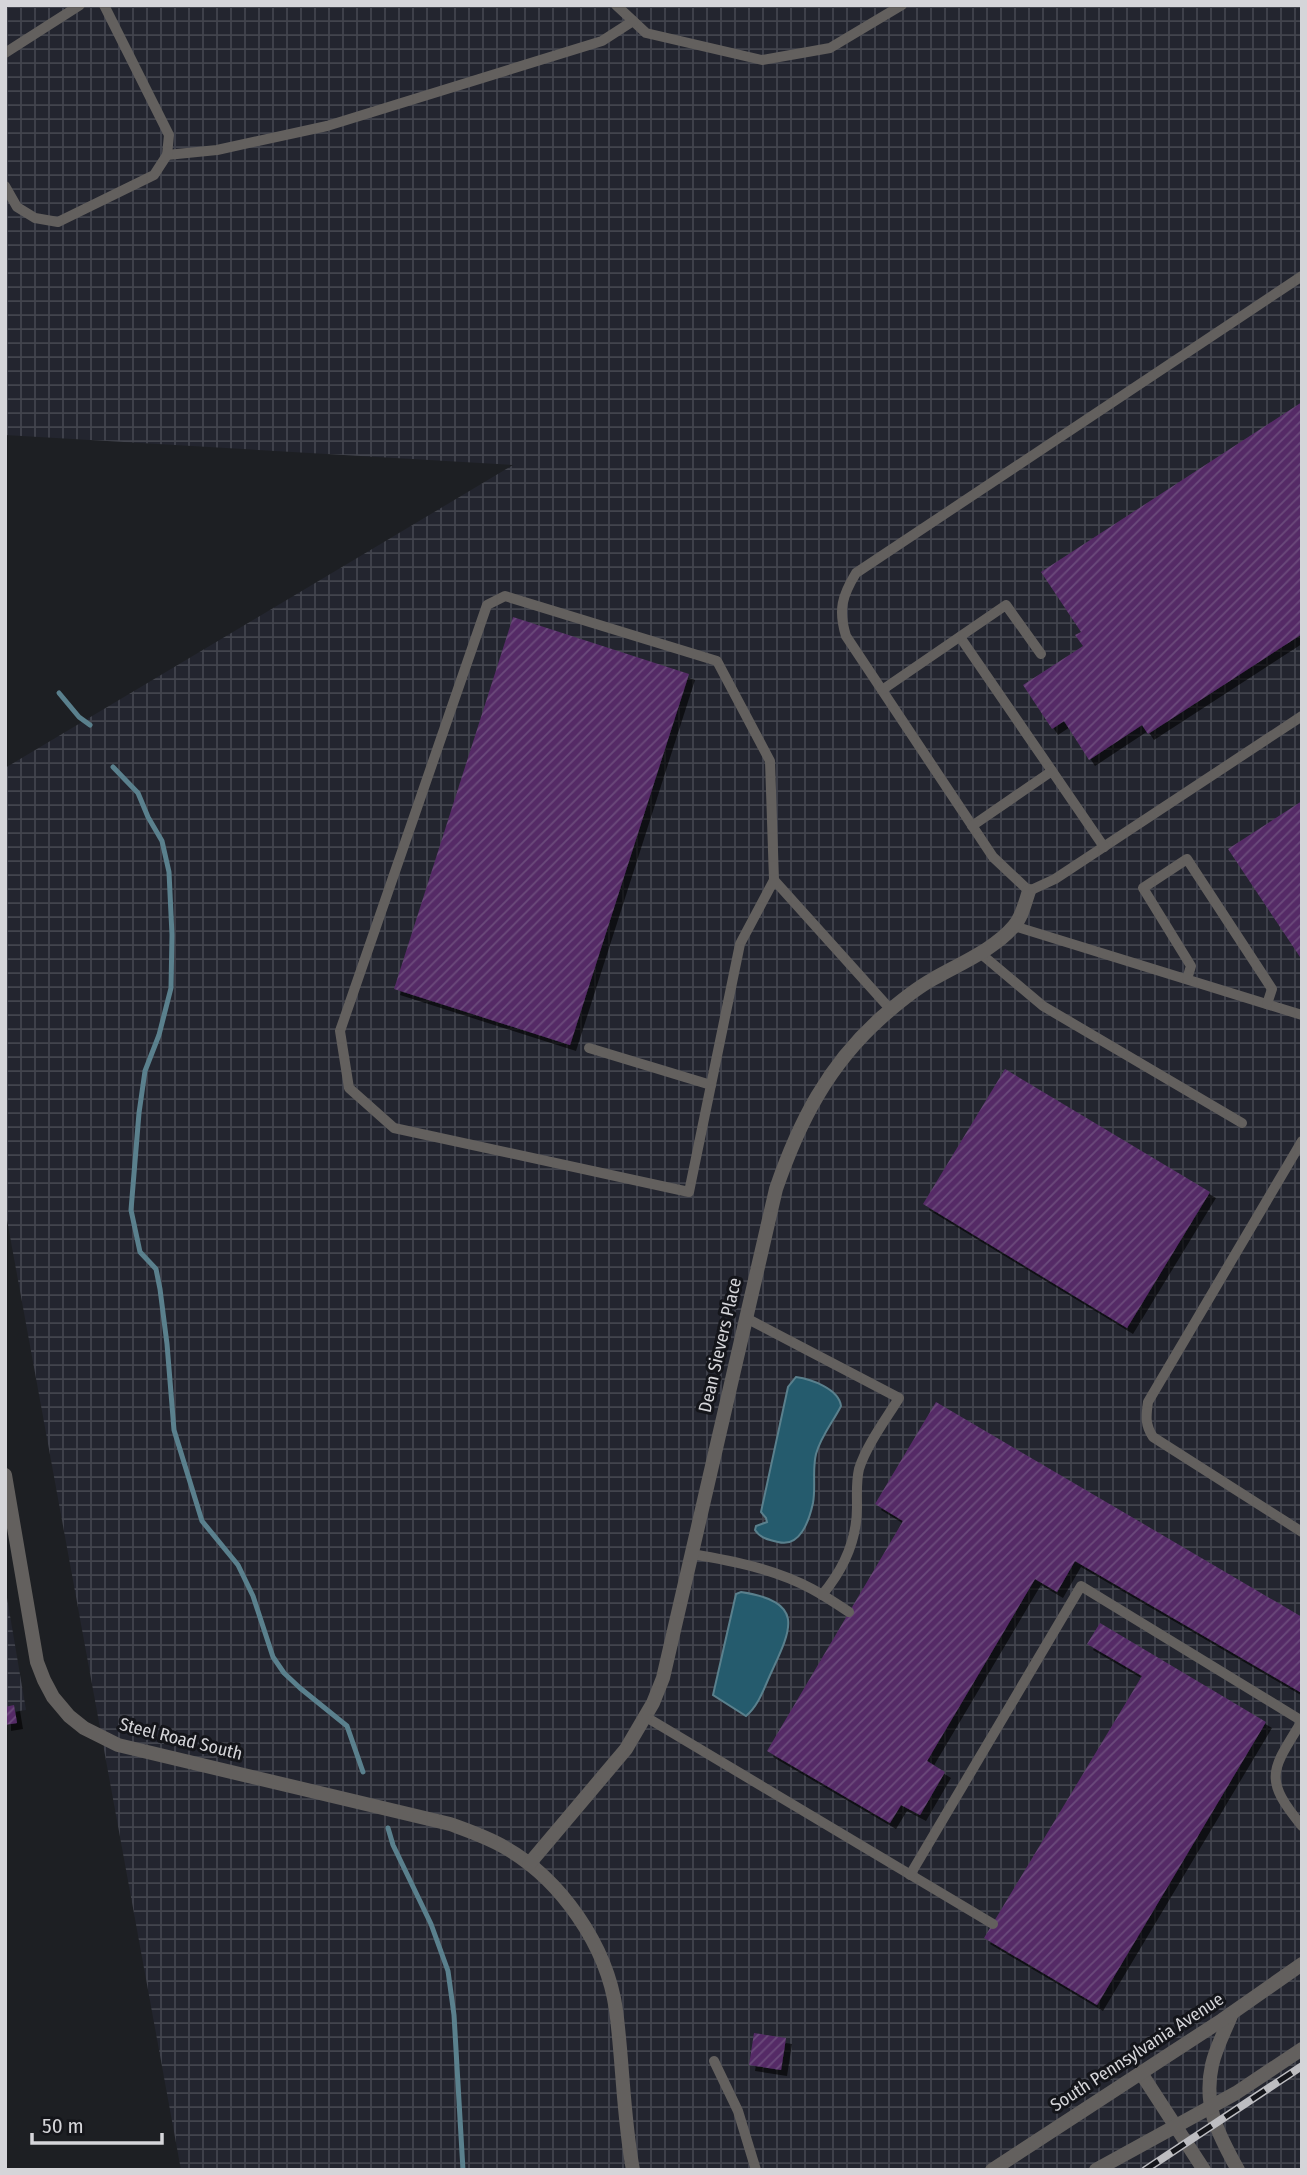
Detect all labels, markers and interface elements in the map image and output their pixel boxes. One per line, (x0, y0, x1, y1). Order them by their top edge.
street label: Dean Sievers Place (694, 1275, 746, 1415)
street label: Steel Road South (117, 1713, 245, 1765)
street label: South Pennsylvania Avenue (1046, 1988, 1228, 2116)
scale bar (32, 2102, 161, 2146)
text: 50 m (42, 2113, 84, 2139)

